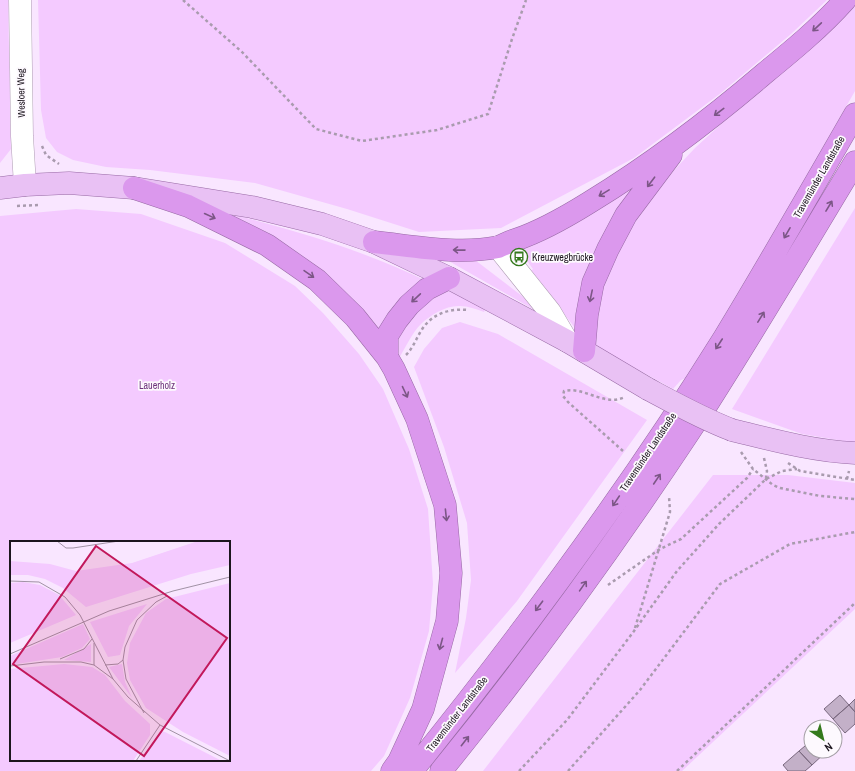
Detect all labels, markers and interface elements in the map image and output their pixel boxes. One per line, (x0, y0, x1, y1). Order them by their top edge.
one-way arrow (813, 22, 823, 31)
street label: Wesloer Weg (14, 68, 28, 118)
one-way arrow (713, 108, 724, 116)
street label: Travemünder Landstraße (790, 133, 848, 220)
one-way arrow (647, 176, 655, 187)
one-way arrow (599, 189, 610, 197)
one-way arrow (825, 201, 833, 212)
one-way arrow (203, 213, 215, 220)
one-way arrow (782, 227, 790, 239)
one-way arrow (453, 246, 466, 253)
bus stop icon: Kreuzwegbrücke (509, 247, 529, 267)
place label: Kreuzwegbrücke (532, 251, 594, 264)
one-way arrow (303, 270, 314, 278)
one-way arrow (586, 289, 594, 302)
one-way arrow (411, 294, 422, 303)
one-way arrow (758, 311, 766, 323)
one-way arrow (715, 338, 723, 350)
park label: Lauerholz (139, 379, 175, 392)
one-way arrow (402, 386, 409, 398)
street label: Travemünder Landstraße (617, 410, 679, 494)
one-way arrow (653, 474, 661, 485)
one-way arrow (611, 495, 620, 506)
one-way arrow (442, 508, 449, 521)
inset map (10, 541, 230, 761)
one-way arrow (579, 580, 587, 591)
one-way arrow (535, 600, 544, 611)
one-way arrow (436, 637, 444, 650)
street label: Travemünder Landstraße (423, 673, 491, 754)
north arrow (803, 719, 843, 759)
one-way arrow (461, 735, 469, 746)
text: N (822, 740, 835, 755)

